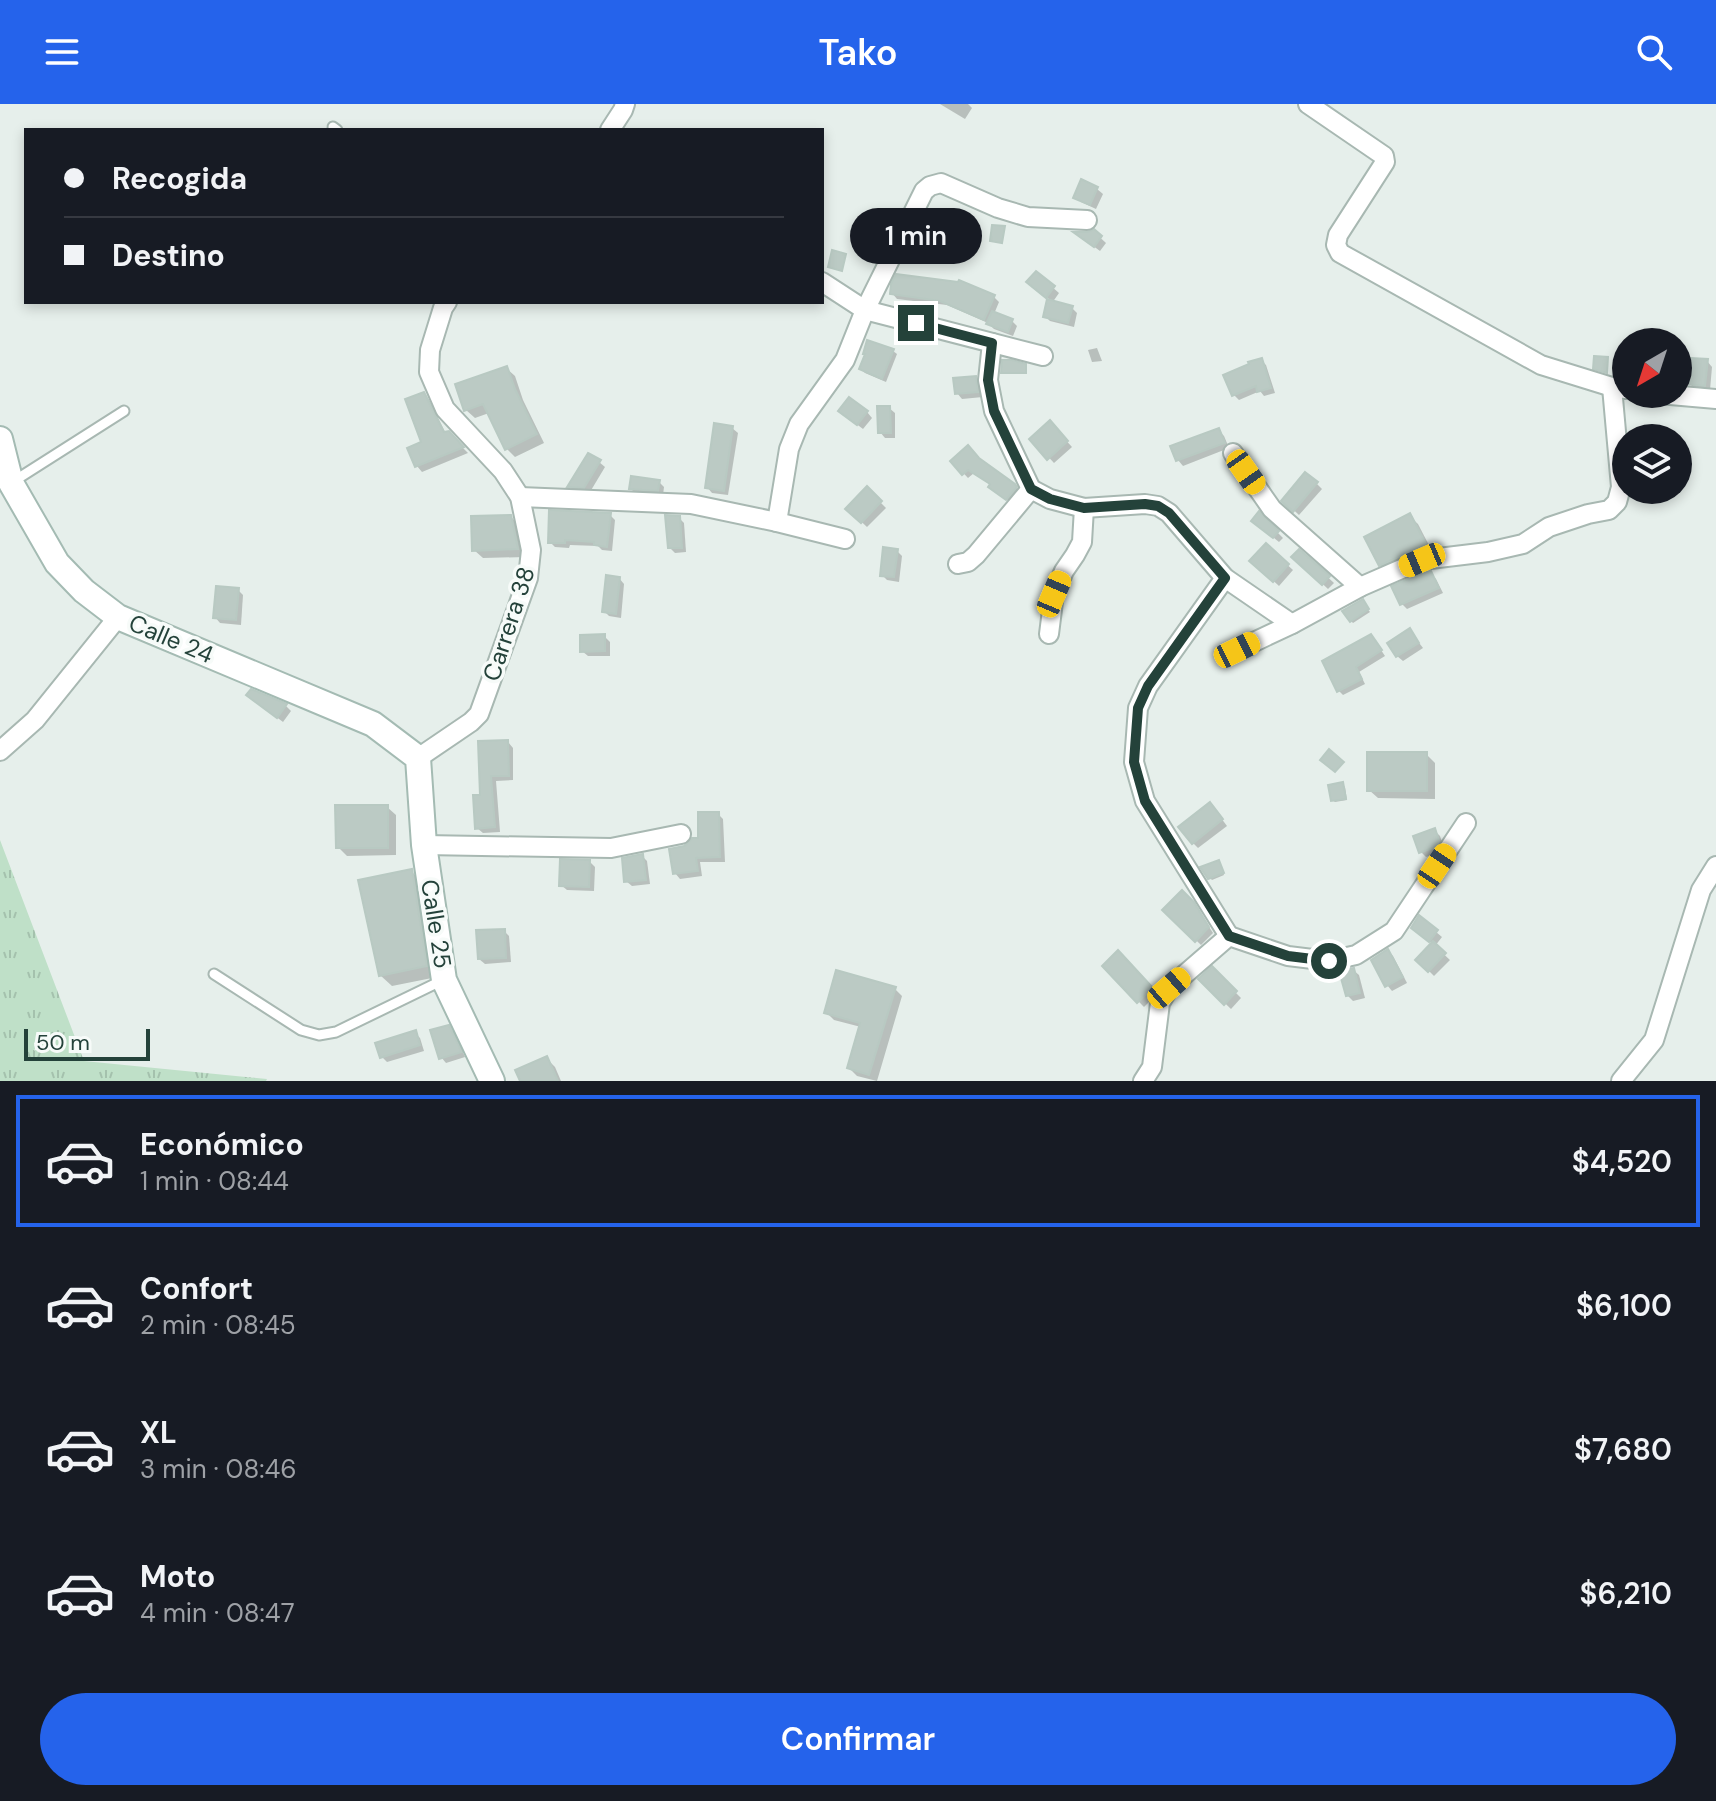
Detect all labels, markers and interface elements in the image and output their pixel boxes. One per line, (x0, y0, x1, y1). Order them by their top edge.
text: Tako (818, 29, 898, 76)
icon: menu (40, 30, 84, 74)
icon: search (1632, 30, 1676, 74)
text: Recogida (112, 159, 247, 198)
callout: 1 min (850, 207, 982, 263)
text: 1 min (885, 219, 947, 253)
text: Destino (112, 236, 225, 275)
route end (898, 305, 934, 341)
north arrow (1612, 328, 1692, 408)
map controls (1612, 328, 1692, 504)
button: layers (1612, 424, 1692, 504)
car (1222, 445, 1270, 499)
car (1395, 540, 1449, 580)
street label: Carrera 38 (476, 563, 542, 685)
car (1034, 567, 1074, 621)
street label: Calle 24 (124, 607, 218, 670)
car (1210, 629, 1264, 671)
car (1414, 839, 1460, 893)
street label: Calle 25 (414, 877, 459, 971)
route start (1311, 943, 1347, 979)
car (1143, 963, 1195, 1013)
scale bar (24, 1025, 150, 1061)
text: 50 m (36, 1028, 90, 1057)
icon: car (44, 1125, 116, 1197)
text: Económico (140, 1125, 304, 1164)
text: $4,520 (1572, 1142, 1672, 1181)
text: 1 min · 08:44 (140, 1164, 289, 1198)
icon: car (44, 1269, 116, 1341)
text: Confort (140, 1269, 253, 1308)
text: $6,100 (1576, 1286, 1672, 1325)
text: 2 min · 08:45 (140, 1308, 296, 1342)
icon: car (44, 1413, 116, 1485)
text: XL (140, 1413, 177, 1452)
text: $7,680 (1574, 1430, 1672, 1469)
text: 3 min · 08:46 (140, 1452, 297, 1486)
icon: car (44, 1557, 116, 1629)
text: Moto (140, 1557, 215, 1596)
text: $6,210 (1580, 1574, 1672, 1613)
text: 4 min · 08:47 (140, 1596, 295, 1630)
button: Confirmar (40, 1693, 1676, 1785)

